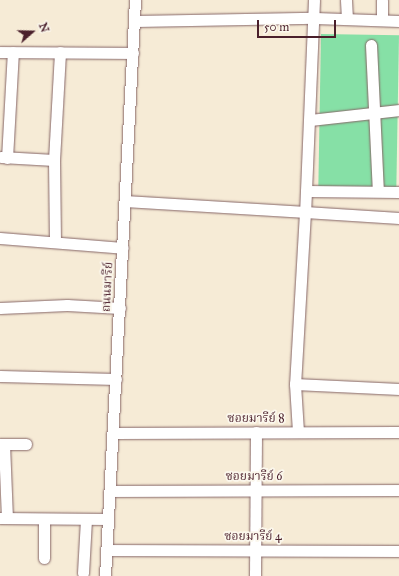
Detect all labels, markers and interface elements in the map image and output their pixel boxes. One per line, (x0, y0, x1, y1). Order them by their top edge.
north arrow (12, 12, 52, 52)
scale bar (259, 12, 338, 38)
text: 50 m (264, 20, 289, 34)
text: N (36, 21, 51, 34)
street label: ถนนมารีย์ (100, 262, 116, 312)
street label: ซอยมารีย์ 8 (227, 412, 285, 426)
street label: ซอยมารีย์ 6 (225, 470, 283, 484)
street label: ซอยมารีย์ 4 (224, 530, 282, 544)

